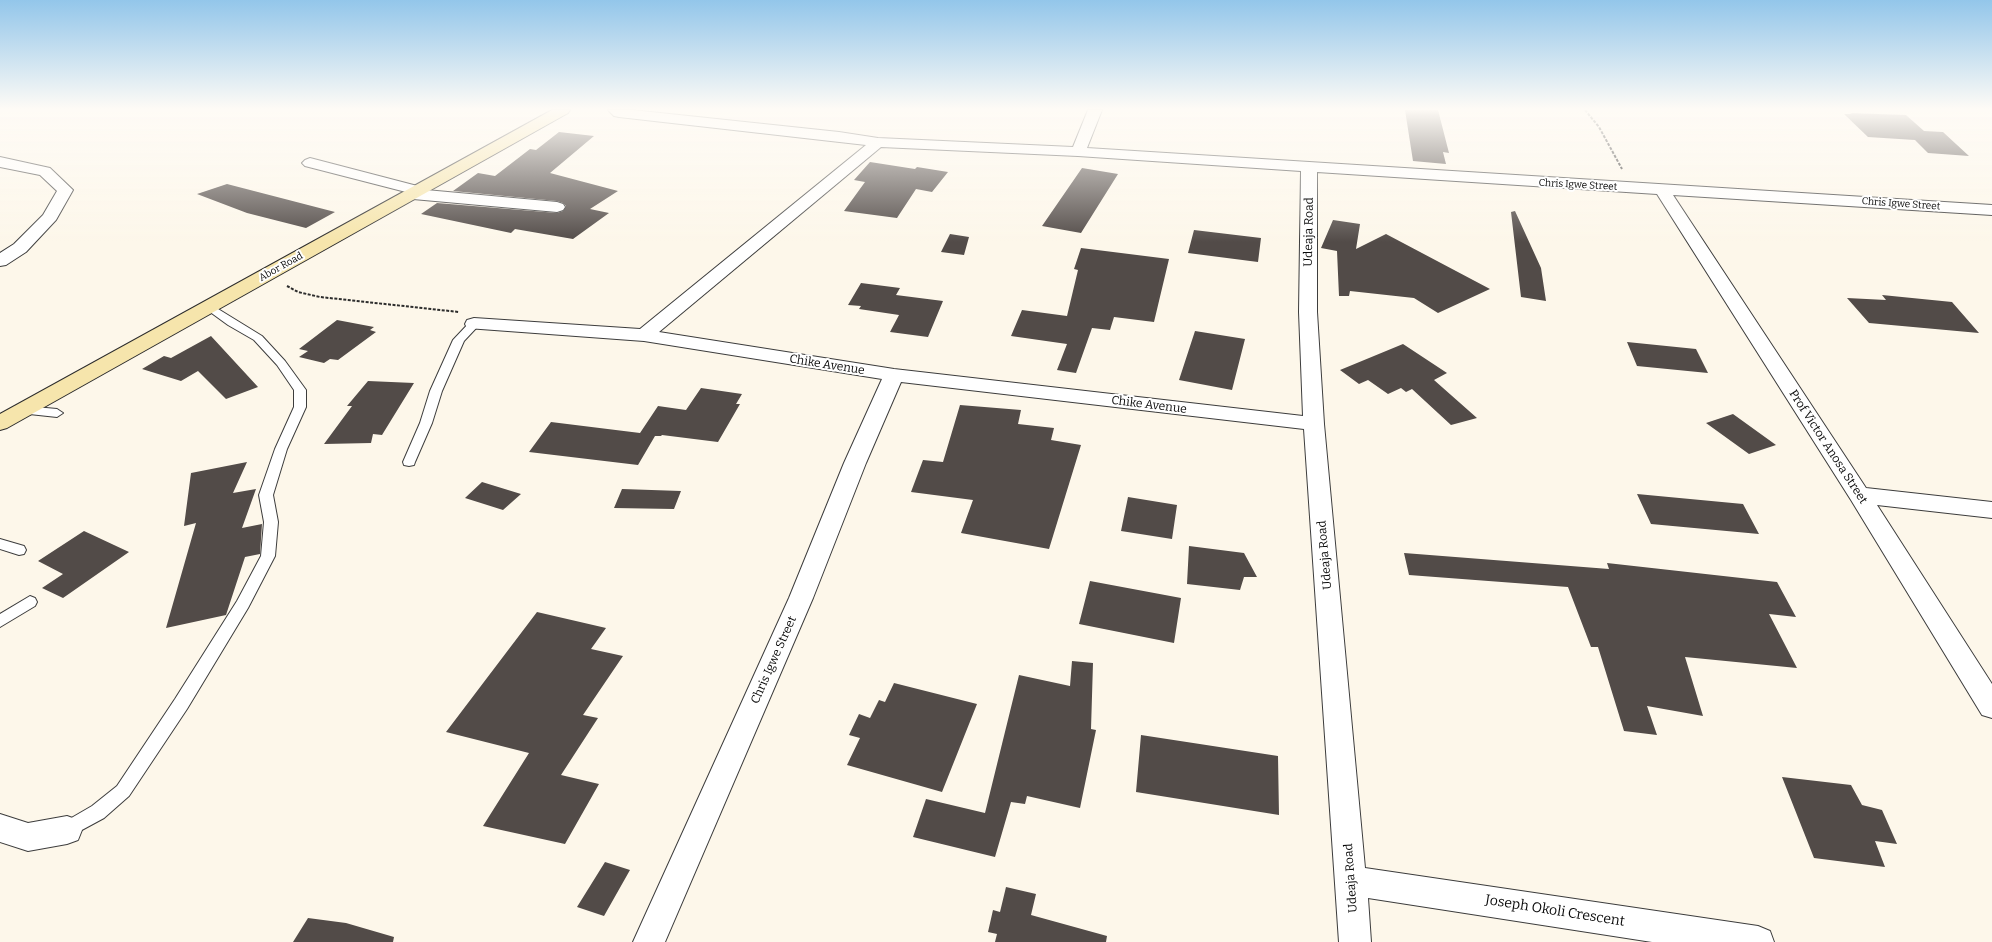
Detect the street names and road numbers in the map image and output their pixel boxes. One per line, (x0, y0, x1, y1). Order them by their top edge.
street label: Chris Igwe Street (1538, 177, 1618, 193)
street label: Chris Igwe Street (1861, 195, 1941, 213)
street label: Udeaja Road (1301, 197, 1317, 267)
street label: Abor Road (257, 250, 305, 284)
street label: Chike Avenue (788, 352, 866, 378)
street label: Prof Victor Anosa Street (1786, 387, 1870, 507)
street label: Chike Avenue (1110, 393, 1188, 417)
street label: Udeaja Road (1315, 520, 1335, 590)
street label: Chris Igwe Street (748, 614, 800, 706)
street label: Udeaja Road (1341, 843, 1361, 913)
street label: Joseph Okoli Crescent (1484, 892, 1626, 930)

